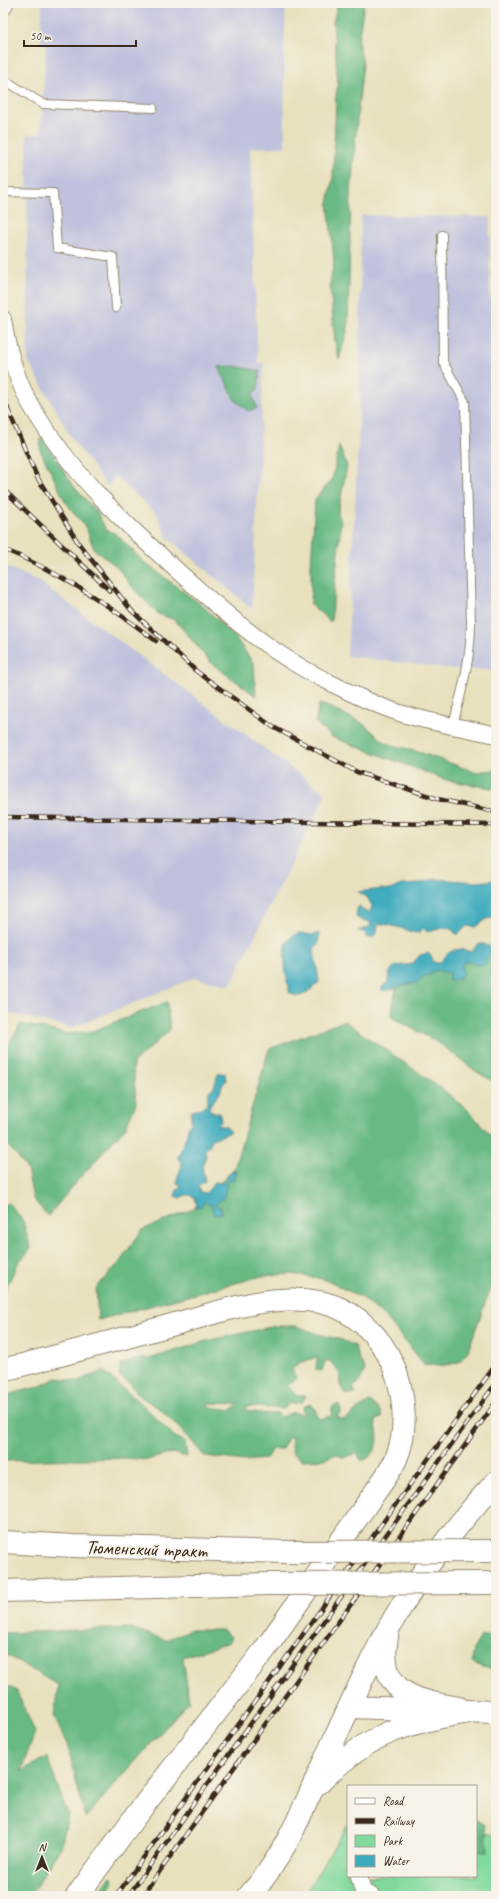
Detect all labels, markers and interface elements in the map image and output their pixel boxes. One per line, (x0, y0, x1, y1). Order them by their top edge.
scale bar (24, 22, 136, 48)
text: 50 m (30, 28, 52, 44)
street label: Тюменский тракт (85, 1534, 209, 1564)
legend (347, 1785, 477, 1877)
text: Road (383, 1793, 405, 1809)
text: Railway (383, 1813, 415, 1829)
text: Park (383, 1833, 404, 1849)
north arrow (22, 1837, 62, 1877)
text: N (39, 1840, 48, 1854)
text: Water (383, 1853, 411, 1869)

